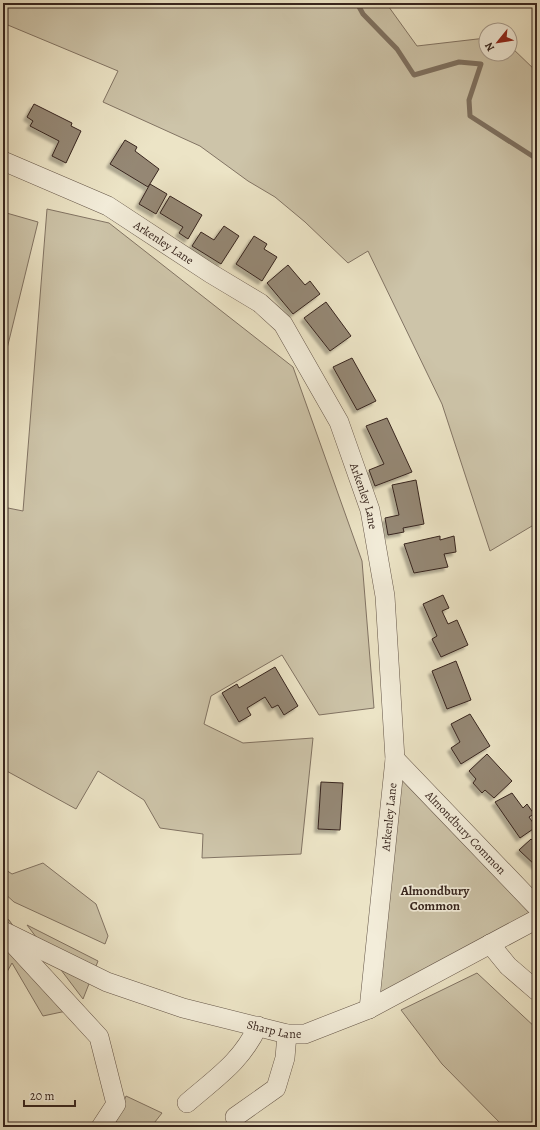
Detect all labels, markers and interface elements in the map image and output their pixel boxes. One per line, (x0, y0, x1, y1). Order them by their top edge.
north arrow (478, 22, 518, 62)
text: N (481, 40, 498, 54)
street label: Arkenley Lane (130, 217, 197, 268)
street label: Arkenley Lane (346, 460, 381, 531)
street label: Arkenley Lane (377, 782, 401, 853)
street label: Almondbury Common (421, 787, 510, 878)
district label: Almondbury Common (400, 882, 470, 914)
street label: Sharp Lane (245, 1016, 301, 1042)
scale bar (24, 1082, 75, 1108)
text: 20 m (30, 1088, 54, 1104)

